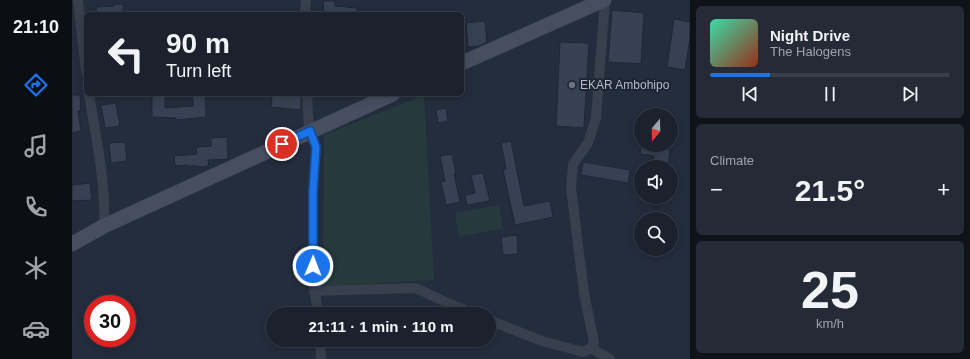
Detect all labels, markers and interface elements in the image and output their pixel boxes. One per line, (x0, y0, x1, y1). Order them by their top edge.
text: 21:10 (13, 17, 59, 37)
text: Night Drive (770, 27, 850, 44)
icon: left (100, 28, 152, 80)
text: 90 m (166, 28, 230, 59)
text: The Halogens (770, 44, 851, 59)
text: Turn left (166, 61, 231, 81)
icon: directions (22, 71, 50, 99)
place label: EKAR Ambohipo (580, 78, 670, 92)
marker: EKAR Ambohipo (567, 80, 577, 90)
icon: previous (739, 83, 761, 105)
icon: pause (819, 83, 841, 105)
icon: next (899, 83, 921, 105)
north arrow (634, 108, 678, 152)
map controls (634, 108, 678, 256)
pin (265, 127, 299, 161)
icon: music (22, 132, 50, 160)
icon: arrive (271, 133, 293, 155)
text: Climate (710, 153, 754, 168)
button: sound (634, 160, 678, 204)
text: 21.5° (795, 174, 865, 207)
text: − (710, 177, 723, 202)
text: + (937, 177, 950, 202)
icon: phone (22, 193, 50, 221)
button: search (634, 212, 678, 256)
position arrow (292, 245, 334, 287)
icon: climate (22, 254, 50, 282)
text: 25 (801, 261, 859, 319)
speed limit sign: 30 (84, 295, 136, 347)
icon: car (22, 315, 50, 343)
text: km/h (816, 316, 844, 331)
text: 21:11 · 1 min · 110 m (308, 318, 454, 335)

